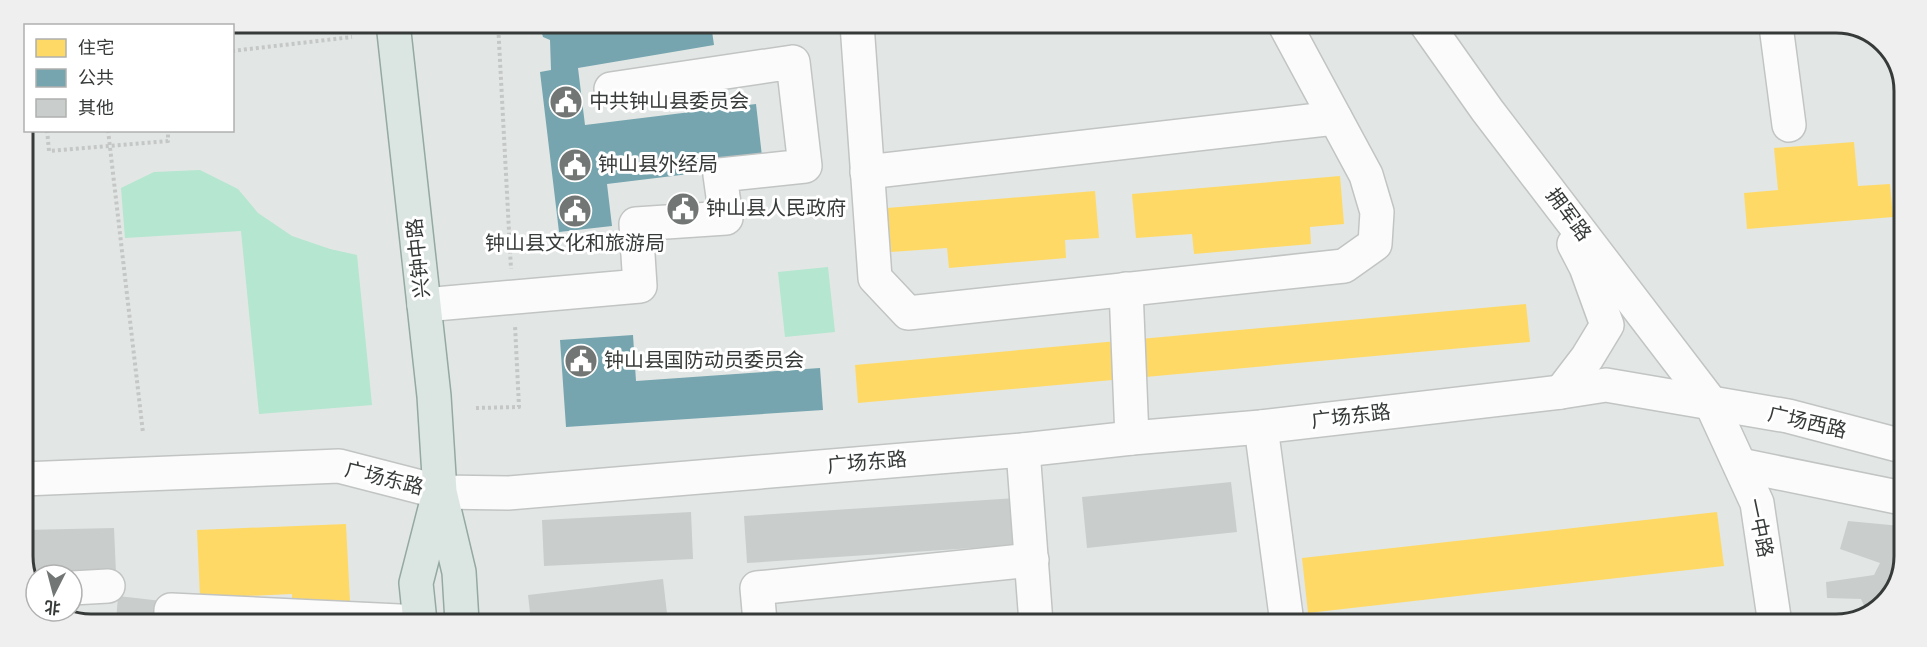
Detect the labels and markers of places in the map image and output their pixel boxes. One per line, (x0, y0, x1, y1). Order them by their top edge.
public building icon: 中共钟山县委员会 (548, 84, 584, 120)
place label: 中共钟山县委员会 (589, 90, 749, 114)
public building icon: 钟山县外经局 (557, 147, 593, 183)
place label: 钟山县外经局 (598, 153, 718, 177)
public building icon: 钟山县人民政府 (665, 191, 701, 227)
public building icon: 钟山县文化和旅游局 (557, 193, 593, 229)
place label: 钟山县人民政府 (706, 197, 846, 221)
place label: 钟山县文化和旅游局 (485, 232, 665, 256)
public building icon: 钟山县国防动员委员会 (563, 343, 599, 379)
place label: 钟山县国防动员委员会 (604, 349, 804, 373)

